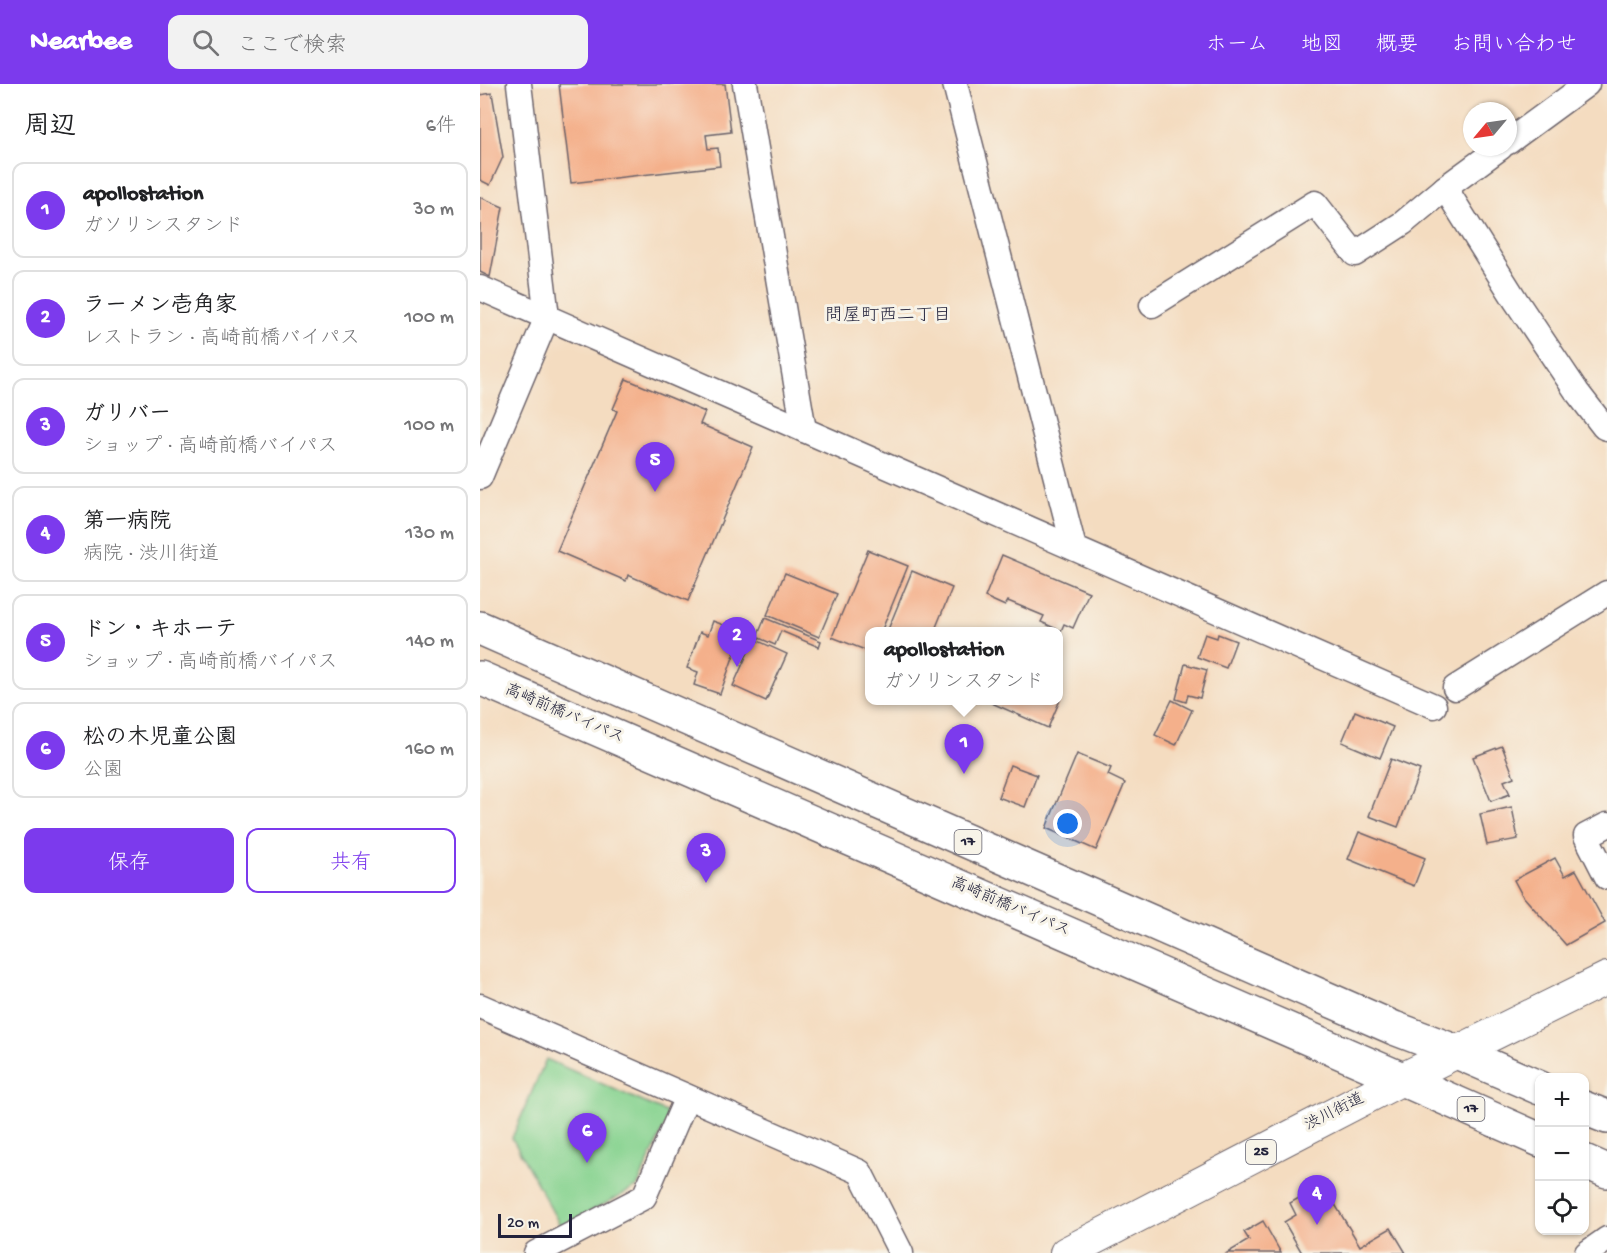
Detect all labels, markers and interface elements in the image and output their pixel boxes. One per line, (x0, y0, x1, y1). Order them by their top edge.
search box (168, 15, 588, 69)
text: Nearbee (30, 26, 132, 59)
icon: search (189, 26, 222, 59)
text: ここで検索 (237, 34, 347, 60)
text: ホーム (1206, 34, 1268, 59)
text: 地図 (1301, 34, 1343, 59)
text: 概要 (1376, 34, 1418, 59)
text: お問い合わせ (1451, 34, 1577, 59)
north arrow (1463, 102, 1517, 156)
text: 周辺 (24, 113, 76, 144)
text: 6件 (426, 116, 456, 139)
text: apollostation (83, 182, 203, 208)
text: 1 (41, 199, 50, 222)
text: 30 m (413, 199, 454, 222)
text: ガソリンスタンド (83, 216, 243, 239)
text: ラーメン壱角家 (83, 294, 237, 320)
district label: 問屋町西二丁目 (825, 306, 951, 327)
text: 2 (41, 307, 50, 330)
text: 100 m (404, 307, 454, 330)
text: レストラン · 高崎前橋バイパス (83, 328, 360, 351)
text: ガリバー (83, 402, 171, 428)
text: 3 (40, 415, 51, 438)
text: 100 m (404, 415, 454, 438)
text: ショップ · 高崎前橋バイパス (83, 436, 338, 459)
pin: 5 (636, 442, 675, 492)
text: 第一病院 (83, 510, 171, 536)
text: 4 (41, 523, 50, 546)
text: 130 m (405, 523, 454, 546)
text: 病院 · 渋川街道 (83, 544, 219, 567)
text: ドン・キホーテ (83, 618, 237, 644)
pin: 2 (718, 618, 756, 667)
popup (865, 627, 1063, 705)
text: 5 (40, 631, 51, 654)
text: 140 m (406, 631, 454, 654)
text: apollostation (884, 638, 1004, 664)
text: ショップ · 高崎前橋バイパス (83, 652, 338, 675)
text: ガソリンスタンド (884, 672, 1044, 695)
street label: 高崎前橋バイパス (502, 680, 627, 749)
pin: 1 (944, 724, 984, 774)
text: 松の木児童公園 (83, 726, 237, 752)
text: 6 (40, 739, 51, 762)
text: 160 m (405, 739, 454, 762)
text: 公園 (83, 760, 123, 783)
your location (1053, 809, 1082, 838)
button: 保存 (24, 828, 234, 893)
button: 共有 (246, 828, 456, 893)
road number: 17 (954, 830, 982, 854)
pin: 3 (686, 834, 726, 883)
street label: 高崎前橋バイパス (948, 873, 1073, 942)
map controls (1535, 1073, 1589, 1235)
button: + (1535, 1073, 1589, 1127)
street label: 渋川街道 (1302, 1089, 1368, 1136)
road number: 17 (1458, 1097, 1484, 1121)
pin: 6 (568, 1114, 606, 1163)
button: − (1535, 1127, 1589, 1181)
road number: 25 (1246, 1140, 1276, 1164)
pin: 4 (1298, 1176, 1336, 1225)
button: locate (1535, 1181, 1589, 1235)
scale bar (498, 1211, 572, 1238)
text: 20 m (507, 1215, 539, 1234)

